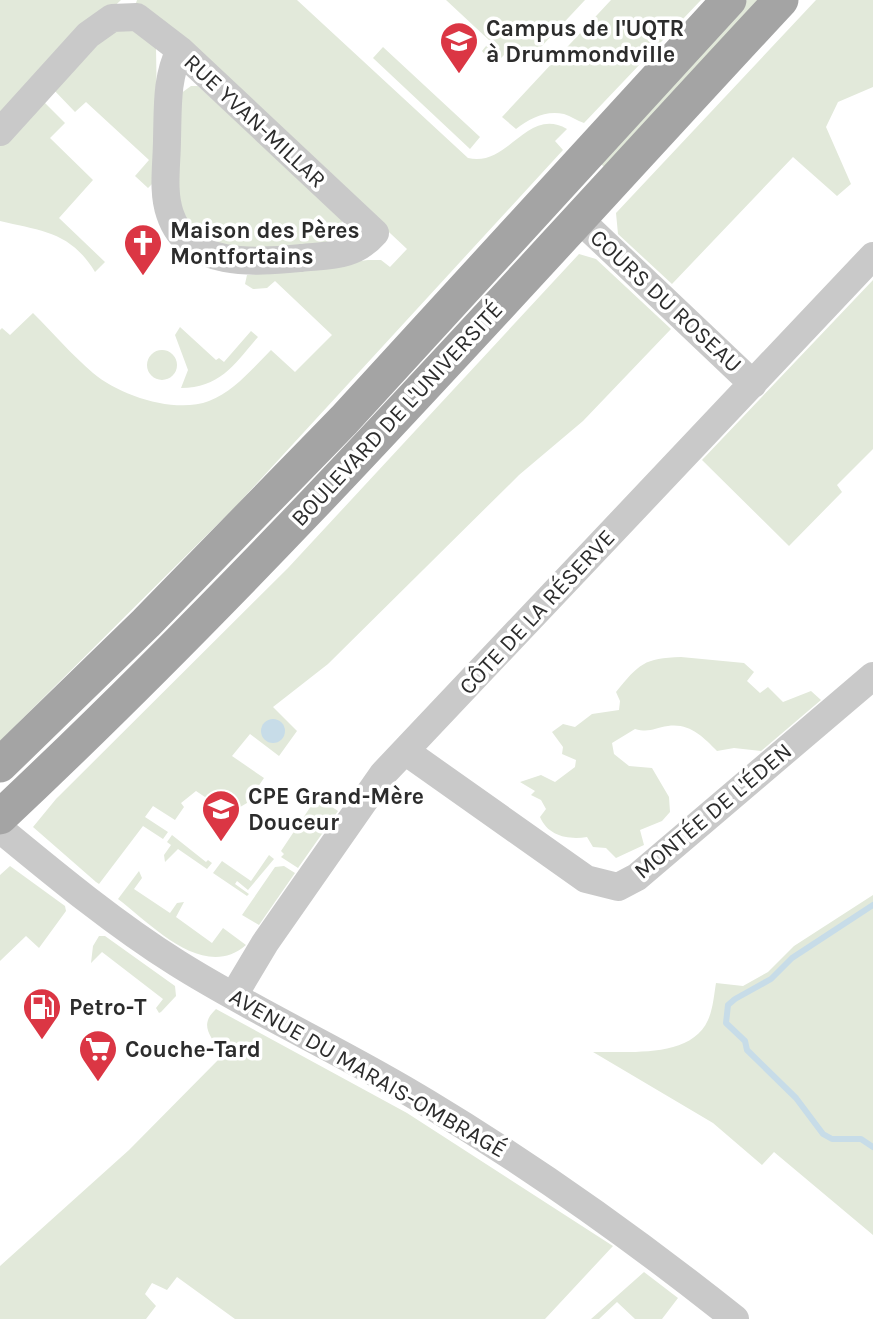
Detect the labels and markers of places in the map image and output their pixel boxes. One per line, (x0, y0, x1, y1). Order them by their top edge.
place label: Campus de l'UQTR à Drummondville (486, 15, 684, 68)
school or university icon: Campus de l'UQTR à Drummondville (438, 20, 480, 75)
place label: Maison des Pères Montfortains (170, 217, 360, 270)
church icon: Maison des Pères Montfortains (122, 222, 164, 277)
place label: CPE Grand-Mère Douceur (248, 783, 424, 836)
school or university icon: CPE Grand-Mère Douceur (200, 788, 242, 843)
fuel station icon: Petro-T (21, 986, 63, 1041)
place label: Petro-T (69, 994, 147, 1021)
supermarket icon: Couche-Tard (77, 1028, 119, 1083)
place label: Couche-Tard (125, 1036, 261, 1063)

